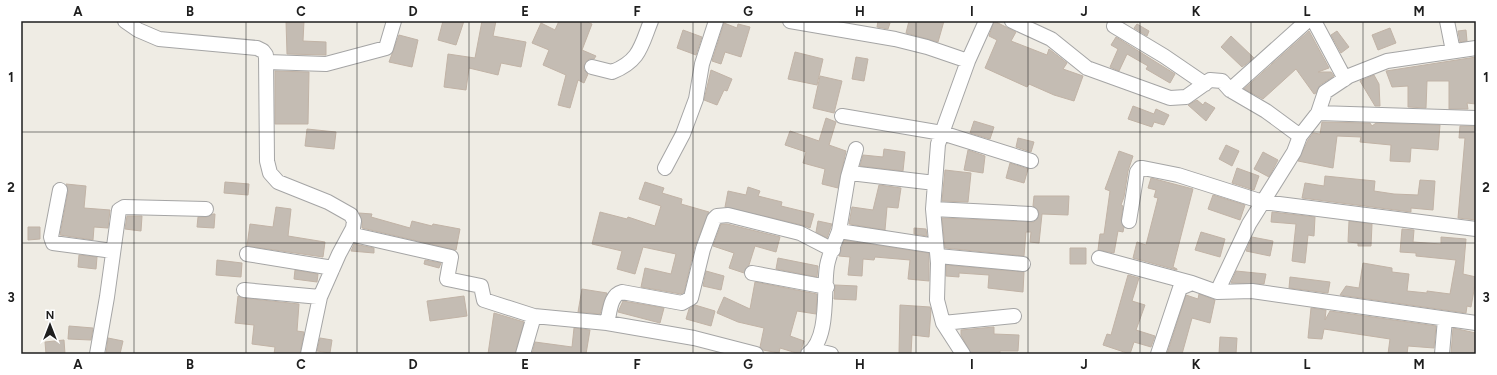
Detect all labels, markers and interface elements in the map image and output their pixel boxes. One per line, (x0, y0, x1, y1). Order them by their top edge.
text: A (73, 4, 83, 19)
text: B (186, 4, 194, 19)
text: C (296, 4, 306, 19)
text: D (408, 4, 418, 19)
text: E (521, 4, 529, 19)
text: F (633, 4, 641, 19)
text: G (743, 4, 753, 19)
text: H (855, 4, 865, 19)
text: I (970, 4, 974, 19)
text: J (1080, 4, 1088, 19)
text: K (1192, 4, 1201, 19)
text: L (1304, 4, 1311, 19)
text: M (1413, 4, 1425, 19)
text: 1 (8, 70, 14, 85)
text: 1 (1483, 70, 1489, 85)
text: 2 (7, 180, 15, 195)
text: 2 (1482, 180, 1490, 195)
text: 3 (7, 290, 15, 305)
text: 3 (1482, 290, 1490, 305)
north arrow (30, 305, 70, 345)
text: N (46, 309, 54, 322)
text: A (73, 357, 83, 372)
text: B (186, 357, 194, 372)
text: C (296, 357, 306, 372)
text: D (408, 357, 418, 372)
text: E (521, 357, 529, 372)
text: F (633, 357, 641, 372)
text: G (743, 357, 753, 372)
text: H (855, 357, 865, 372)
text: I (970, 357, 974, 372)
text: J (1080, 357, 1088, 372)
text: K (1192, 357, 1201, 372)
text: L (1304, 357, 1311, 372)
text: M (1413, 357, 1425, 372)

